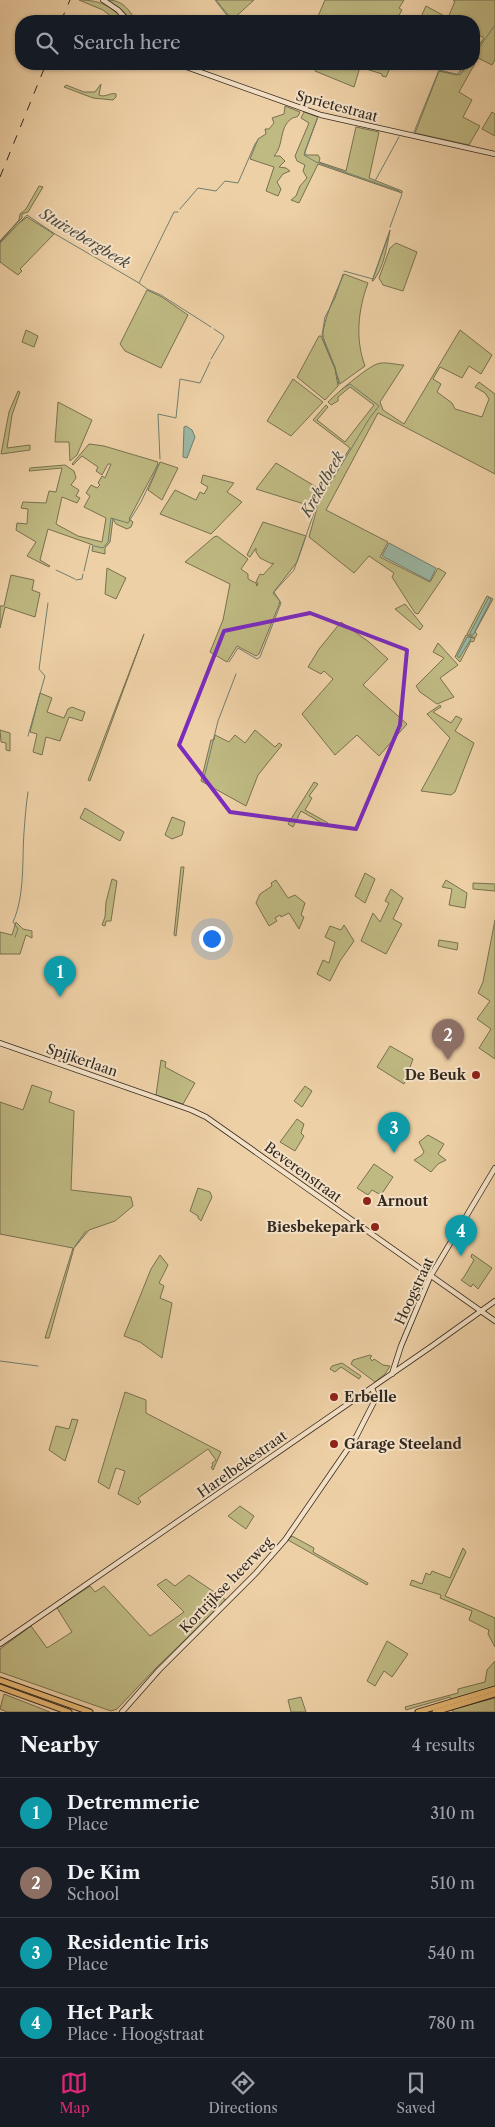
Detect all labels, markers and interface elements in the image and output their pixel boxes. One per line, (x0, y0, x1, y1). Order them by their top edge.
search box (15, 15, 480, 70)
icon: search (33, 29, 61, 57)
text: Search here (73, 31, 181, 54)
street label: Sprietestraat (294, 86, 380, 126)
water label: Stuivebergbeek (35, 203, 134, 273)
water label: Krekelbeek (296, 448, 348, 521)
your location (199, 926, 225, 952)
pin: 1 (44, 956, 76, 997)
pin: 2 (432, 1019, 464, 1060)
street label: Spijkerlaan (44, 1039, 120, 1081)
place label: De Beuk (405, 1066, 467, 1084)
marker: De Beuk (470, 1069, 482, 1081)
pin: 3 (378, 1112, 410, 1153)
street label: Beverenstraat (261, 1138, 345, 1206)
place label: Arnout (376, 1192, 428, 1210)
marker: Arnout (361, 1195, 373, 1207)
pin: 4 (445, 1215, 477, 1256)
place label: Biesbekepark (267, 1218, 366, 1236)
marker: Biesbekepark (369, 1221, 381, 1233)
street label: Hoogstraat (390, 1254, 438, 1328)
place label: Erbelle (344, 1388, 397, 1406)
marker: Erbelle (328, 1391, 340, 1403)
street label: Harelbekestraat (194, 1426, 290, 1502)
place label: Garage Steeland (344, 1435, 463, 1453)
marker: Garage Steeland (328, 1438, 340, 1450)
street label: Kortrijkse heerweg (176, 1533, 277, 1637)
text: Nearby (20, 1732, 99, 1757)
text: 4 results (412, 1735, 475, 1755)
text: Detremmerie (67, 1791, 200, 1814)
text: 1 (32, 1803, 40, 1823)
text: 310 m (430, 1803, 475, 1823)
text: Place (67, 1814, 108, 1834)
text: De Kim (67, 1861, 141, 1884)
text: 2 (31, 1873, 41, 1893)
text: 510 m (430, 1873, 475, 1893)
text: School (67, 1884, 119, 1904)
text: Residentie Iris (67, 1931, 209, 1954)
text: 3 (31, 1943, 41, 1963)
text: 540 m (428, 1943, 475, 1963)
text: Place (67, 1954, 108, 1974)
text: Het Park (67, 2001, 153, 2024)
text: 4 (31, 2013, 41, 2033)
text: 780 m (428, 2013, 475, 2033)
text: Place · Hoogstraat (67, 2024, 204, 2044)
tab: Map (59, 2069, 90, 2117)
tab: Directions (208, 2069, 278, 2117)
tab: Saved (397, 2069, 435, 2117)

